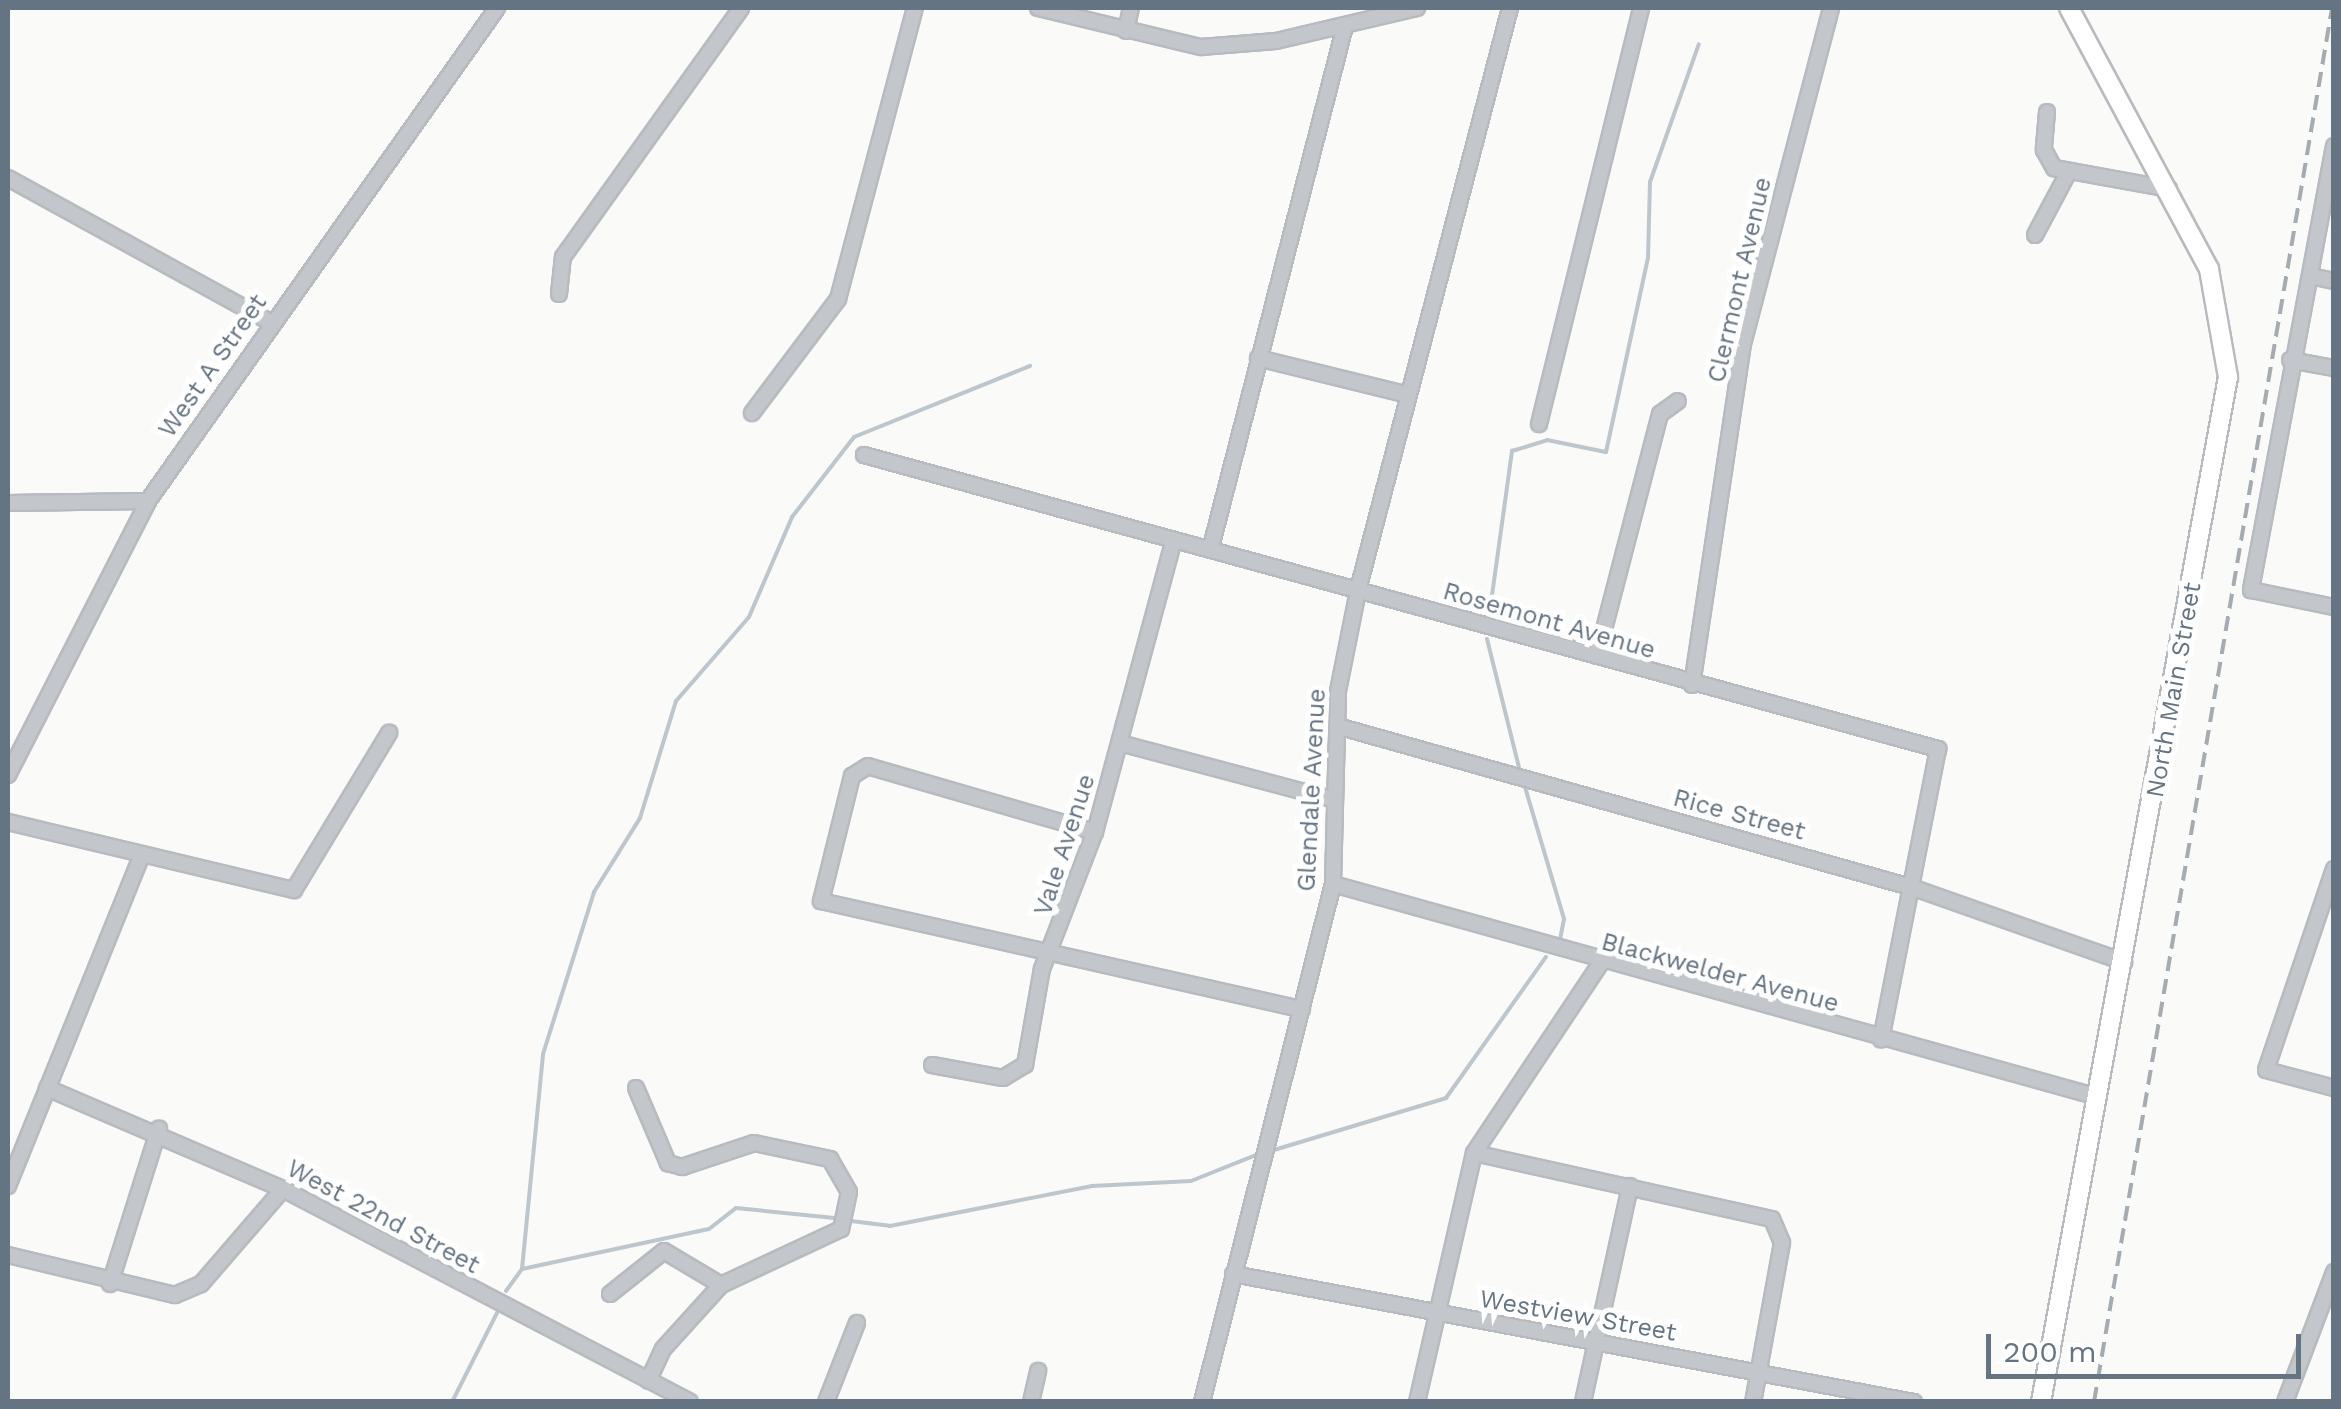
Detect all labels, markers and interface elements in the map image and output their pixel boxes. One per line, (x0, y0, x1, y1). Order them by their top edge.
street label: Clermont Avenue (1702, 174, 1778, 386)
street label: West A Street (152, 288, 274, 444)
street label: Rosemont Avenue (1439, 576, 1659, 666)
street label: North Main Street (2140, 580, 2208, 800)
street label: Glendale Avenue (1292, 687, 1332, 893)
street label: Vale Avenue (1028, 770, 1102, 920)
street label: Rice Street (1670, 783, 1808, 847)
street label: Blackwelder Avenue (1597, 927, 1843, 1019)
street label: West 22nd Street (282, 1154, 484, 1280)
street label: Westview Street (1477, 1284, 1679, 1348)
scale bar (1991, 1314, 2306, 1376)
text: 200 m (2003, 1334, 2097, 1369)

